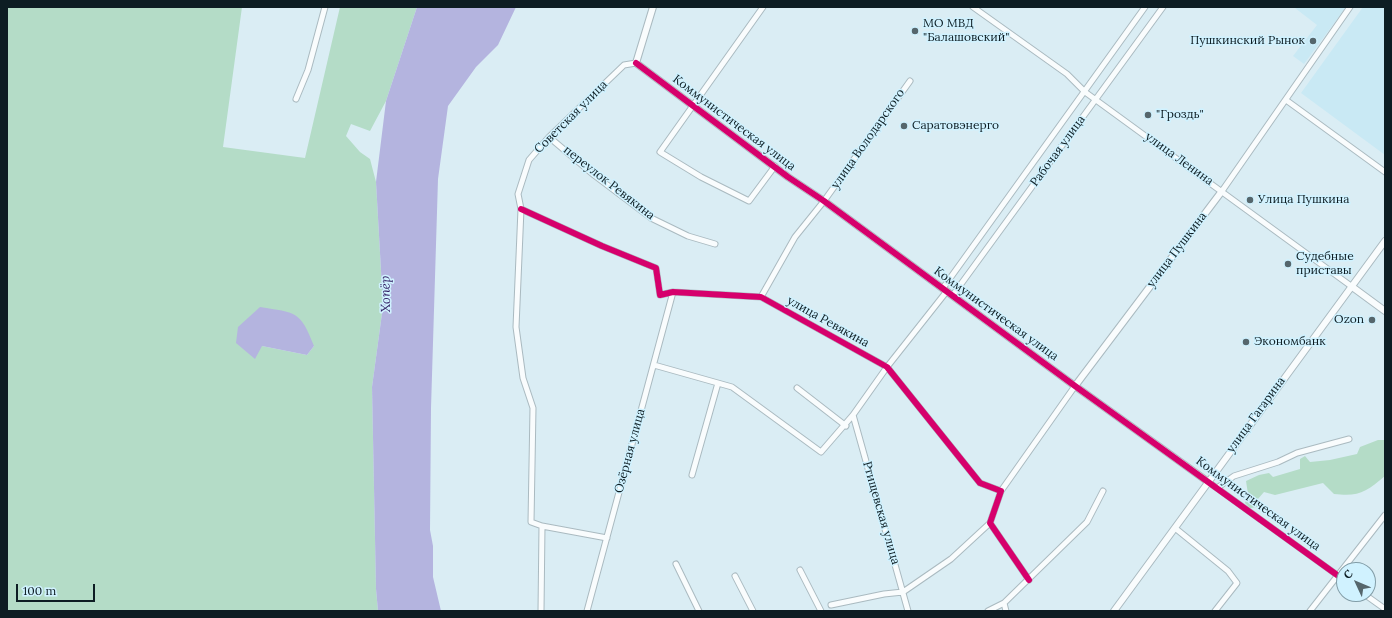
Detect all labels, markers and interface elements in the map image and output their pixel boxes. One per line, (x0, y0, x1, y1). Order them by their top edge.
place label: МО МВД "Балашовский" (923, 17, 1009, 45)
marker: МО МВД "Балашовский" (910, 26, 920, 36)
place label: Пушкинский Рынок (1190, 34, 1305, 48)
marker: Пушкинский Рынок (1308, 36, 1318, 46)
street label: Коммунистическая улица (670, 72, 798, 174)
street label: Советская улица (532, 78, 610, 156)
street label: улица Володарского (828, 86, 908, 192)
place label: "Гроздь" (1156, 108, 1204, 122)
marker: "Гроздь" (1143, 110, 1153, 120)
street label: Рабочая улица (1027, 113, 1089, 189)
place label: Саратовэнерго (912, 119, 999, 133)
marker: Саратовэнерго (899, 121, 909, 131)
street label: улица Ленина (1142, 129, 1216, 189)
street label: переулок Ревякина (561, 143, 657, 223)
place label: Улица Пушкина (1258, 193, 1349, 207)
marker: Улица Пушкина (1245, 195, 1255, 205)
street label: улица Пушкина (1144, 210, 1210, 290)
place label: Судебные приставы (1296, 250, 1354, 278)
marker: Судебные приставы (1283, 259, 1293, 269)
street label: Коммунистическая улица (931, 264, 1061, 364)
water label: Хопёр (378, 275, 394, 313)
street label: улица Ревякина (784, 293, 872, 351)
place label: Ozon (1334, 313, 1364, 327)
marker: Ozon (1367, 315, 1377, 325)
place label: Экономбанк (1254, 335, 1326, 349)
marker: Экономбанк (1241, 337, 1251, 347)
street label: улица Гагарина (1224, 374, 1288, 456)
street label: Озёрная улица (612, 407, 648, 495)
street label: Коммунистическая улица (1193, 454, 1323, 554)
street label: Ртищевская улица (859, 460, 903, 566)
north arrow (1336, 562, 1376, 602)
text: С (1340, 567, 1356, 582)
scale bar (18, 576, 97, 602)
text: 100 m (23, 583, 56, 598)

